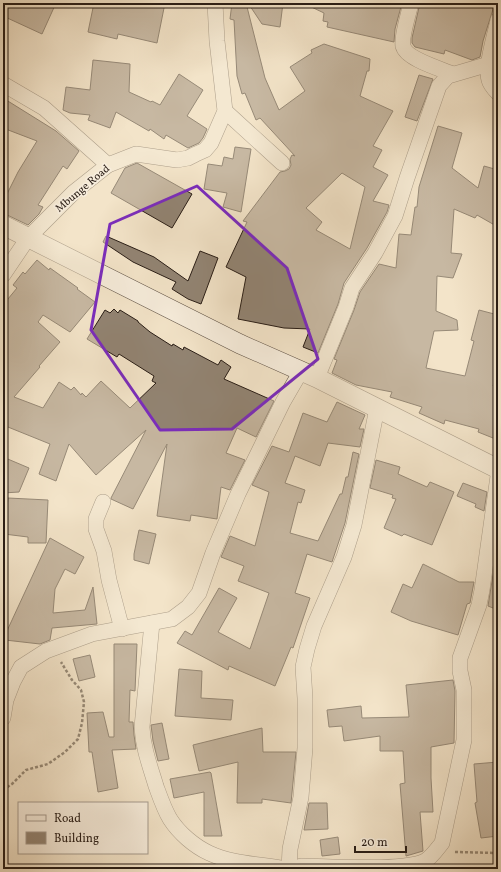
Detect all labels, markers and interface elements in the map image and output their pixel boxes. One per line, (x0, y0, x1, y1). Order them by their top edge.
street label: Mbunge Road (53, 162, 113, 216)
legend (18, 802, 148, 854)
text: Road (54, 811, 81, 827)
scale bar (355, 828, 406, 854)
text: Building (54, 831, 99, 847)
text: 20 m (361, 835, 388, 851)

